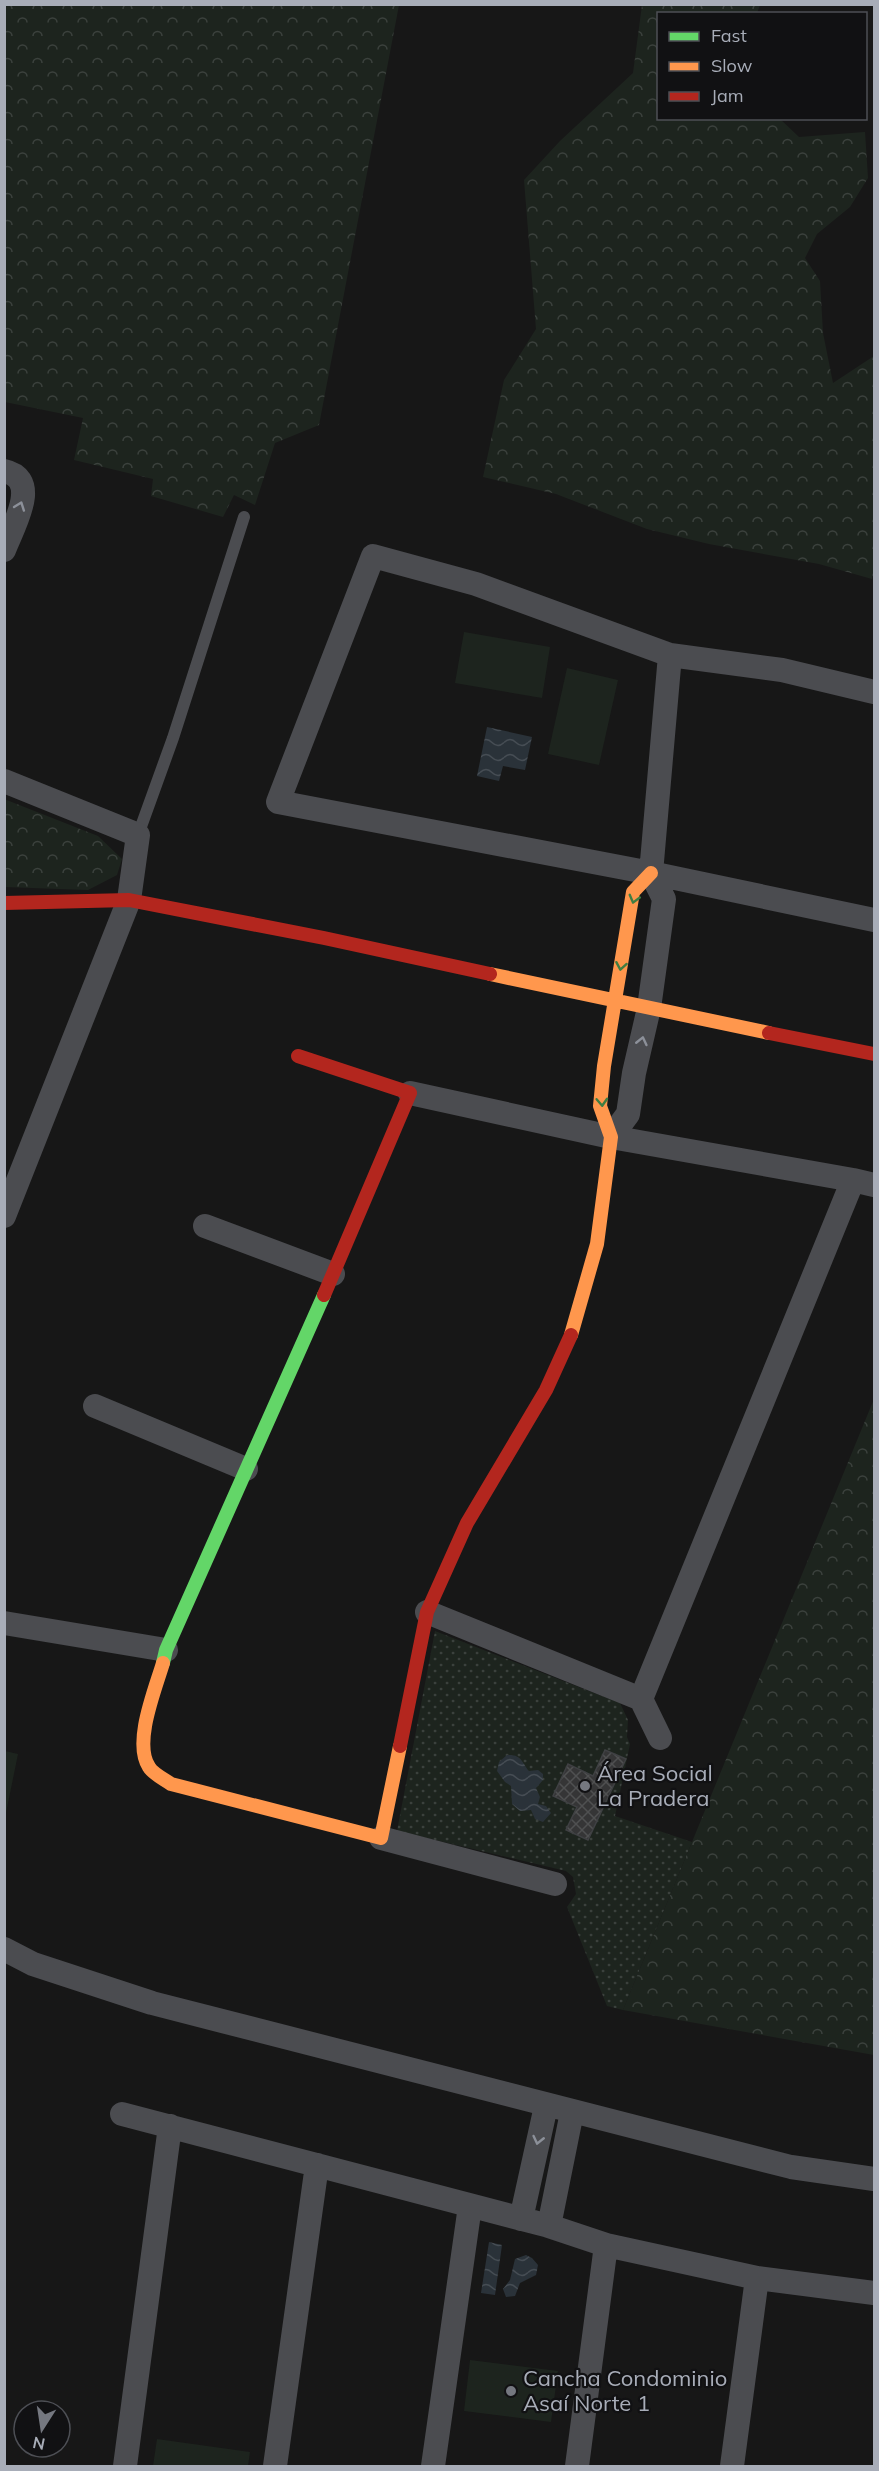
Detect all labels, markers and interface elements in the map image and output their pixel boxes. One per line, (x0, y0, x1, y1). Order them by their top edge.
legend (657, 12, 867, 120)
text: Fast (711, 24, 747, 47)
text: Slow (711, 54, 753, 77)
text: Jam (711, 84, 744, 107)
one-way arrow (13, 501, 26, 512)
one-way arrow (628, 894, 641, 904)
one-way arrow (616, 961, 628, 970)
one-way arrow (635, 1036, 648, 1046)
one-way arrow (595, 1098, 608, 1107)
place label: Área Social La Pradera (597, 1759, 713, 1812)
marker: Área Social La Pradera (578, 1779, 592, 1793)
one-way arrow (533, 2135, 546, 2145)
place label: Cancha Condominio Asaí Norte 1 (523, 2364, 727, 2417)
marker: Cancha Condominio Asaí Norte 1 (504, 2384, 518, 2398)
north arrow (12, 2399, 72, 2459)
text: N (31, 2433, 47, 2455)

